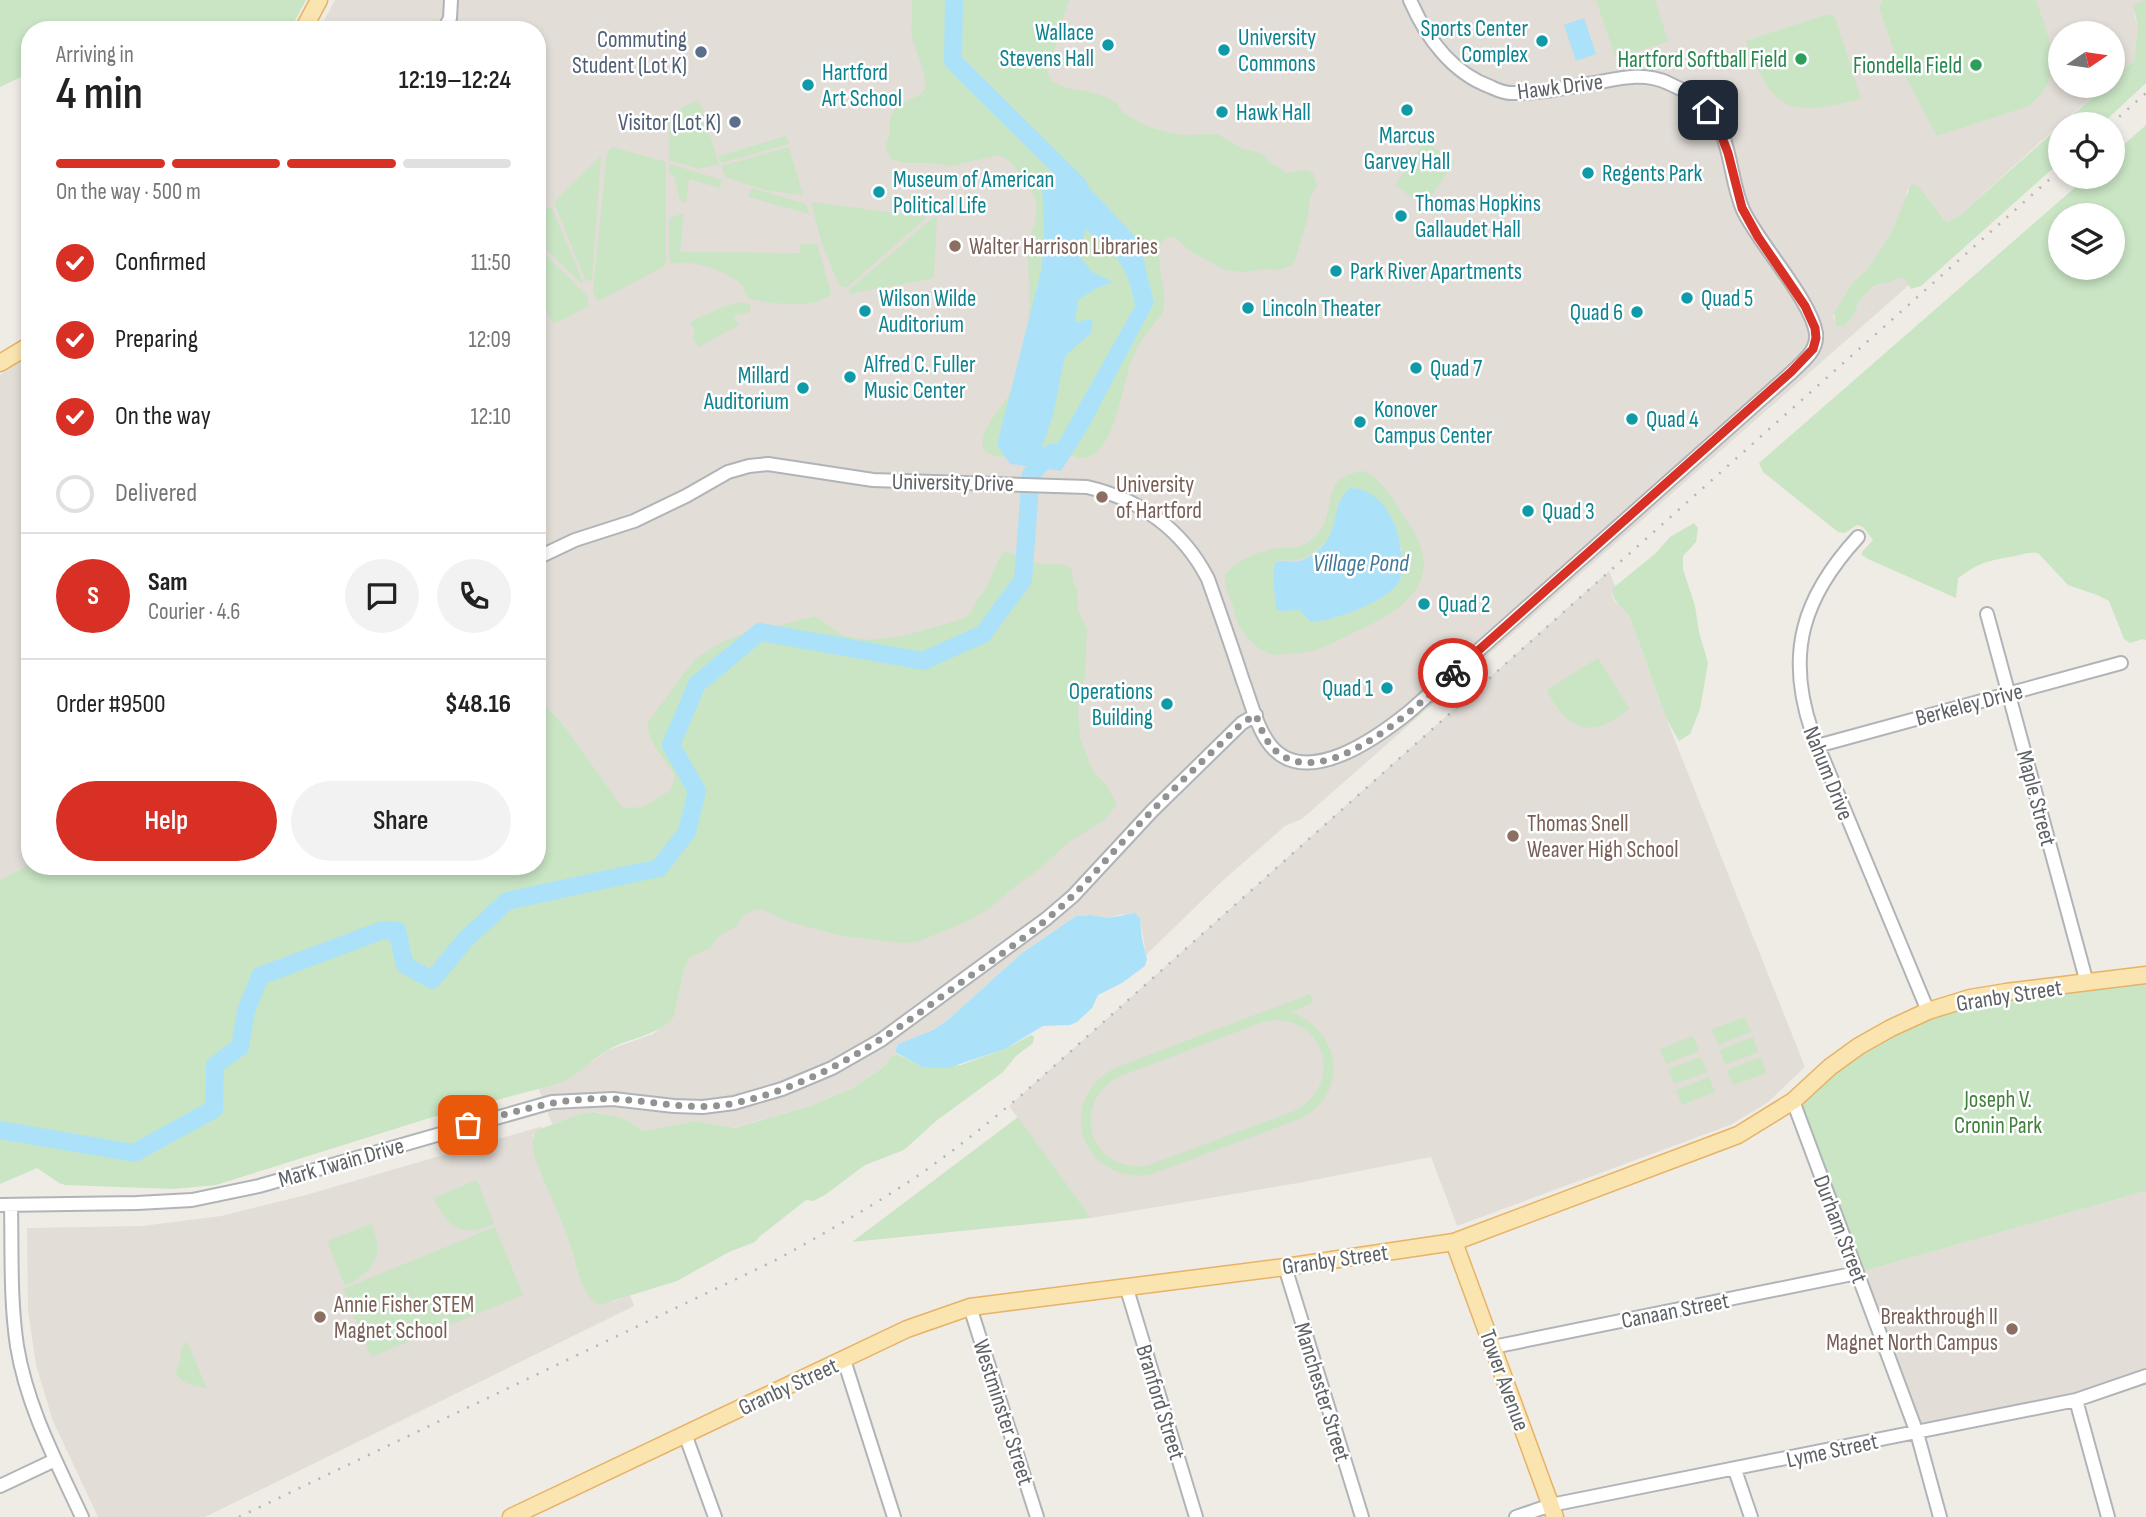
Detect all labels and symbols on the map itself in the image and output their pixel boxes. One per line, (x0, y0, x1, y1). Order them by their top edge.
place label: Sports Center Complex (1421, 15, 1528, 69)
place label: Wallace Stevens Hall (999, 19, 1094, 73)
north arrow (2048, 21, 2124, 98)
place label: University Commons (1238, 24, 1316, 78)
place label: Commuting Student (Lot K) (572, 26, 687, 80)
marker: Sports Center Complex (1534, 33, 1550, 49)
marker: Wallace Stevens Hall (1100, 37, 1116, 53)
marker: University Commons (1216, 42, 1232, 58)
marker: Commuting Student (Lot K) (693, 44, 709, 60)
place label: Hartford Softball Field (1617, 46, 1787, 74)
marker: Hartford Softball Field (1793, 51, 1809, 67)
place label: Fiondella Field (1853, 52, 1962, 80)
marker: Fiondella Field (1968, 57, 1984, 73)
place label: Hartford Art School (821, 59, 902, 113)
street label: Hawk Drive (1516, 68, 1604, 106)
marker: Hartford Art School (800, 77, 816, 93)
pin (1678, 80, 1738, 140)
place label: Hawk Hall (1236, 99, 1311, 127)
marker: Marcus Garvey Hall (1399, 102, 1415, 118)
marker: Hawk Hall (1214, 104, 1230, 120)
place label: Visitor (Lot K) (618, 109, 721, 137)
marker: Visitor (Lot K) (727, 114, 743, 130)
place label: Marcus Garvey Hall (1364, 122, 1450, 176)
place label: Regents Park (1602, 160, 1703, 188)
marker: Regents Park (1580, 165, 1596, 181)
place label: Museum of American Political Life (893, 166, 1054, 220)
marker: Museum of American Political Life (871, 184, 887, 200)
place label: Thomas Hopkins Gallaudet Hall (1415, 190, 1541, 244)
marker: Thomas Hopkins Gallaudet Hall (1393, 208, 1409, 224)
place label: Walter Harrison Libraries (969, 233, 1158, 261)
marker: Walter Harrison Libraries (947, 238, 963, 254)
place label: Park River Apartments (1350, 258, 1522, 286)
marker: Park River Apartments (1328, 263, 1344, 279)
place label: Wilson Wilde Auditorium (878, 285, 976, 339)
place label: Quad 5 (1701, 285, 1753, 313)
marker: Quad 5 (1679, 290, 1695, 306)
place label: Lincoln Theater (1262, 295, 1381, 323)
place label: Quad 6 (1570, 299, 1623, 327)
marker: Lincoln Theater (1240, 300, 1256, 316)
marker: Wilson Wilde Auditorium (857, 303, 873, 319)
marker: Quad 6 (1629, 304, 1645, 320)
place label: Alfred C. Fuller Music Center (863, 351, 976, 405)
place label: Quad 7 (1430, 355, 1482, 383)
marker: Quad 7 (1408, 360, 1424, 376)
place label: Millard Auditorium (703, 362, 789, 416)
marker: Alfred C. Fuller Music Center (842, 369, 858, 385)
marker: Millard Auditorium (795, 380, 811, 396)
place label: Konover Campus Center (1374, 396, 1493, 450)
place label: Quad 4 (1646, 406, 1699, 434)
marker: Quad 4 (1624, 411, 1640, 427)
marker: Konover Campus Center (1352, 414, 1368, 430)
street label: University Drive (892, 468, 1014, 498)
place label: University of Hartford (1116, 471, 1202, 525)
marker: University of Hartford (1094, 489, 1110, 505)
place label: Quad 3 (1542, 498, 1595, 526)
marker: Quad 3 (1520, 503, 1536, 519)
water label: Village Pond (1313, 549, 1410, 578)
place label: Quad 2 (1438, 591, 1491, 619)
marker: Quad 2 (1416, 596, 1432, 612)
courier (1418, 638, 1488, 708)
place label: Quad 1 (1322, 675, 1373, 703)
street label: Berkeley Drive (1913, 677, 2026, 733)
place label: Operations Building (1069, 678, 1153, 732)
marker: Quad 1 (1379, 680, 1395, 696)
marker: Operations Building (1159, 696, 1175, 712)
street label: Nahum Drive (1797, 722, 1860, 824)
street label: Maple Street (2010, 747, 2062, 849)
place label: Thomas Snell Weaver High School (1527, 810, 1679, 864)
marker: Thomas Snell Weaver High School (1505, 828, 1521, 844)
street label: Granby Street (1954, 974, 2064, 1018)
park label: Joseph V. Cronin Park (1954, 1086, 2042, 1140)
pin (438, 1095, 498, 1155)
street label: Mark Twain Drive (275, 1132, 407, 1194)
street label: Durham Street (1807, 1172, 1873, 1287)
street label: Granby Street (1280, 1239, 1390, 1281)
street label: Canaan Street (1619, 1287, 1731, 1335)
place label: Annie Fisher STEM Magnet School (333, 1291, 474, 1345)
place label: Breakthrough II Magnet North Campus (1826, 1303, 1998, 1357)
marker: Annie Fisher STEM Magnet School (312, 1309, 328, 1325)
street label: Manchester Street (1288, 1319, 1356, 1465)
marker: Breakthrough II Magnet North Campus (2004, 1321, 2020, 1337)
street label: Tower Avenue (1473, 1326, 1535, 1435)
street label: Westminster Street (966, 1336, 1040, 1488)
street label: Branford Street (1129, 1341, 1191, 1463)
street label: Granby Street (734, 1352, 843, 1422)
street label: Lyme Street (1784, 1428, 1881, 1474)

